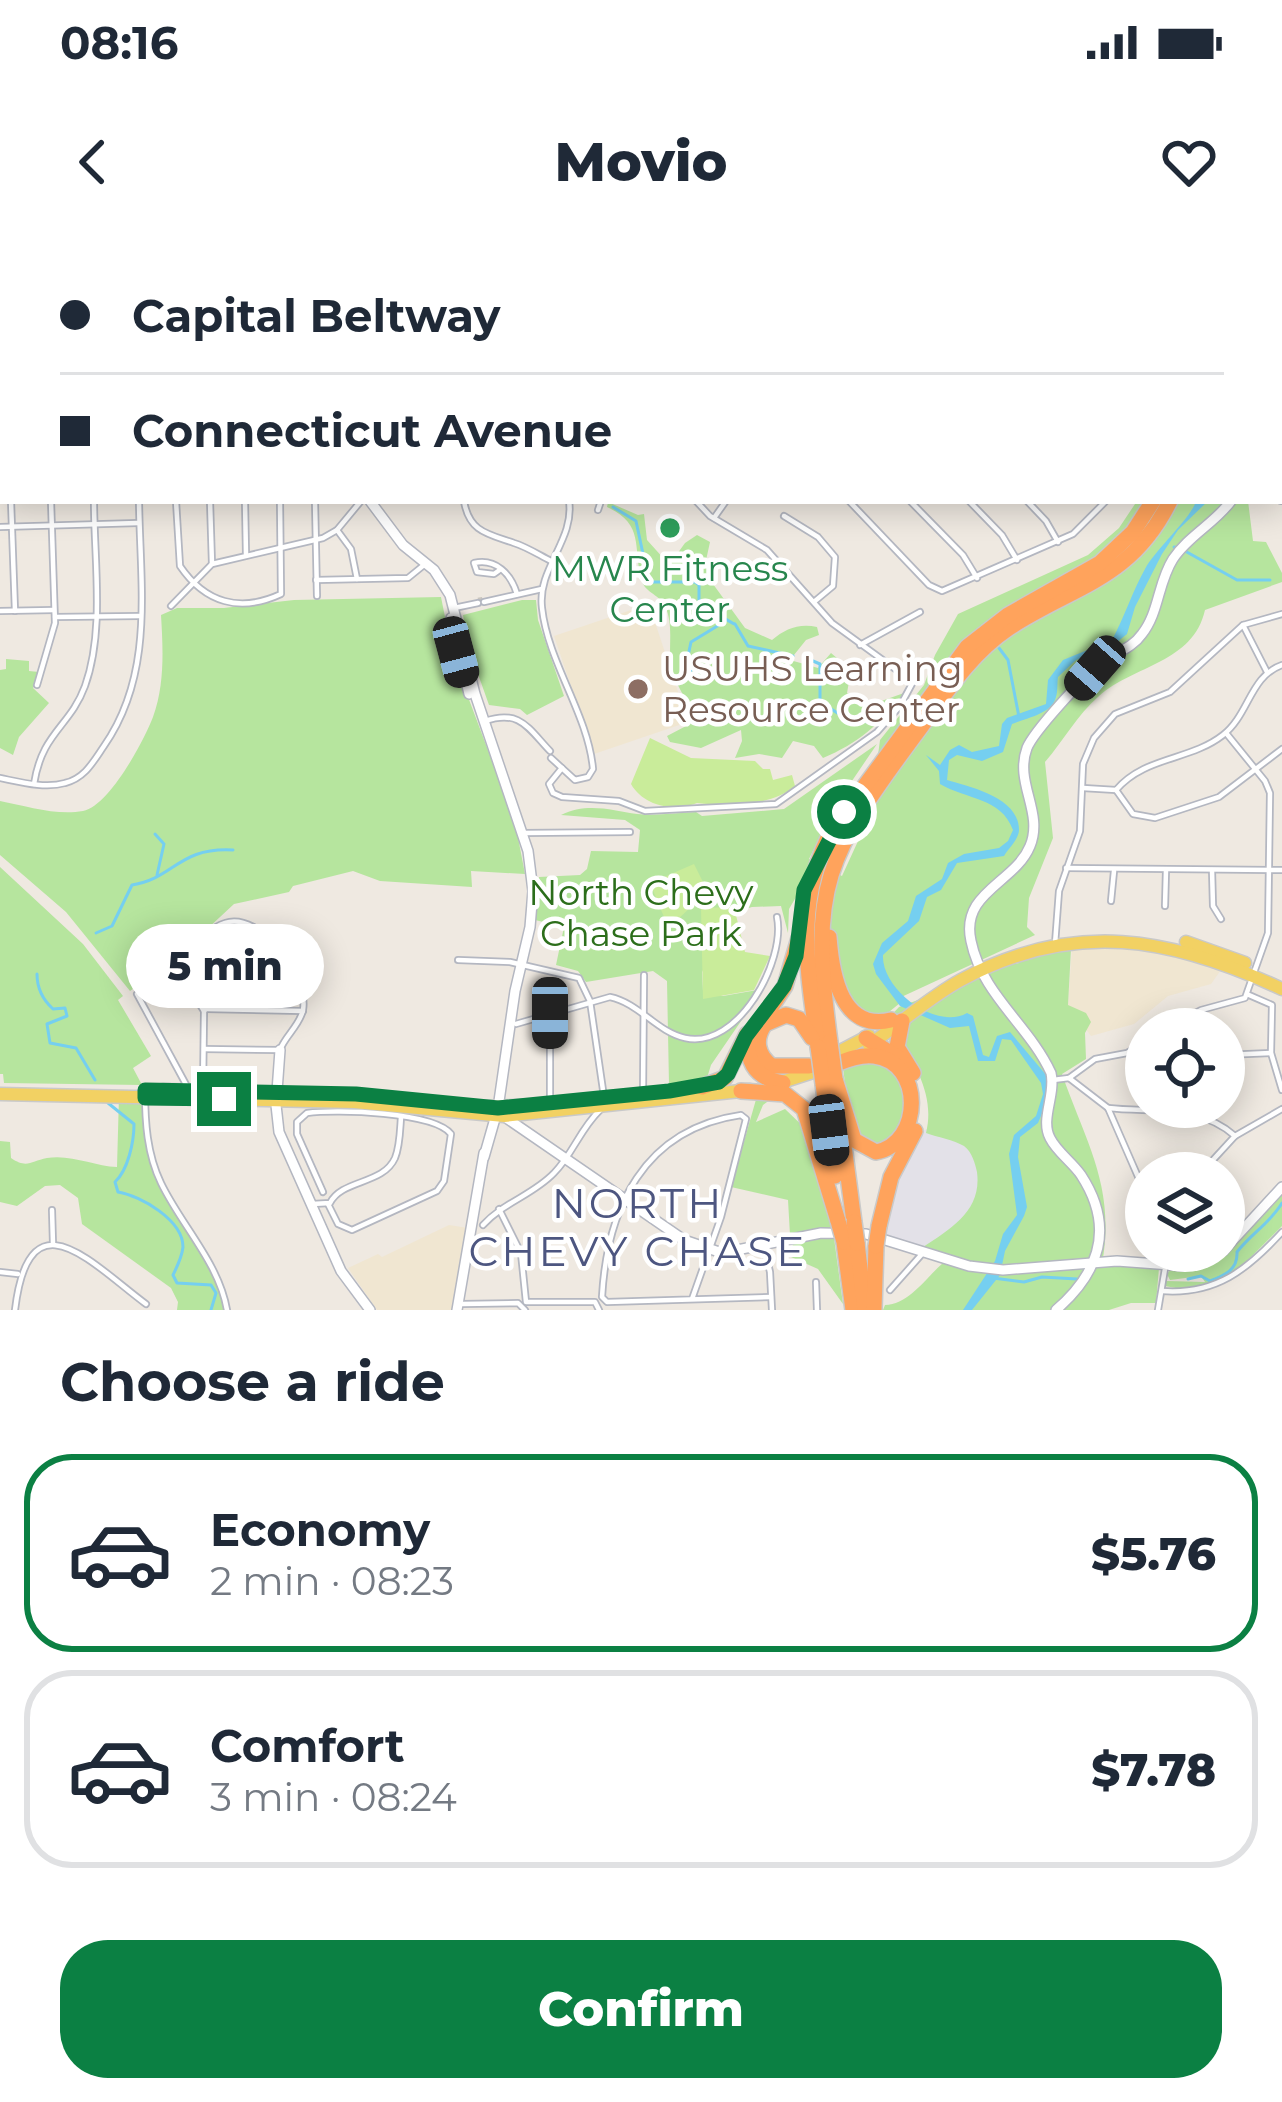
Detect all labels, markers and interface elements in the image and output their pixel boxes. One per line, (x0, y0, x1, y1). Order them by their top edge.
text: 08:16 (60, 15, 178, 70)
icon: back (60, 129, 126, 195)
text: Movio (554, 129, 728, 195)
icon: heart (1156, 129, 1222, 195)
text: Capital Beltway (132, 288, 501, 343)
text: Connecticut Avenue (132, 403, 612, 458)
marker: MWR Fitness Center (657, 515, 683, 541)
place label: MWR Fitness Center (552, 546, 788, 631)
car (429, 613, 483, 691)
car (1058, 629, 1132, 707)
place label: USUHS Learning Resource Center (662, 646, 963, 731)
marker: USUHS Learning Resource Center (625, 676, 651, 702)
route start (817, 785, 871, 839)
park label: North Chevy Chase Park (528, 870, 754, 955)
callout: 5 min (125, 925, 323, 1009)
text: 5 min (167, 942, 283, 990)
car (532, 977, 568, 1049)
map controls (1125, 1008, 1245, 1272)
button: locate (1125, 1008, 1245, 1128)
route end (197, 1072, 251, 1126)
car (807, 1092, 851, 1168)
button: layers (1125, 1152, 1245, 1272)
district label: NORTH CHEVY CHASE (469, 1177, 807, 1277)
text: Choose a ride (60, 1349, 445, 1415)
icon: car (66, 1499, 174, 1607)
text: Economy (210, 1502, 430, 1557)
text: $5.76 (1091, 1526, 1216, 1581)
text: 2 min · 08:23 (210, 1557, 454, 1605)
icon: car (66, 1715, 174, 1823)
text: Comfort (210, 1718, 405, 1773)
text: $7.78 (1091, 1742, 1216, 1797)
text: 3 min · 08:24 (210, 1773, 457, 1821)
button: Confirm (60, 1940, 1222, 2078)

